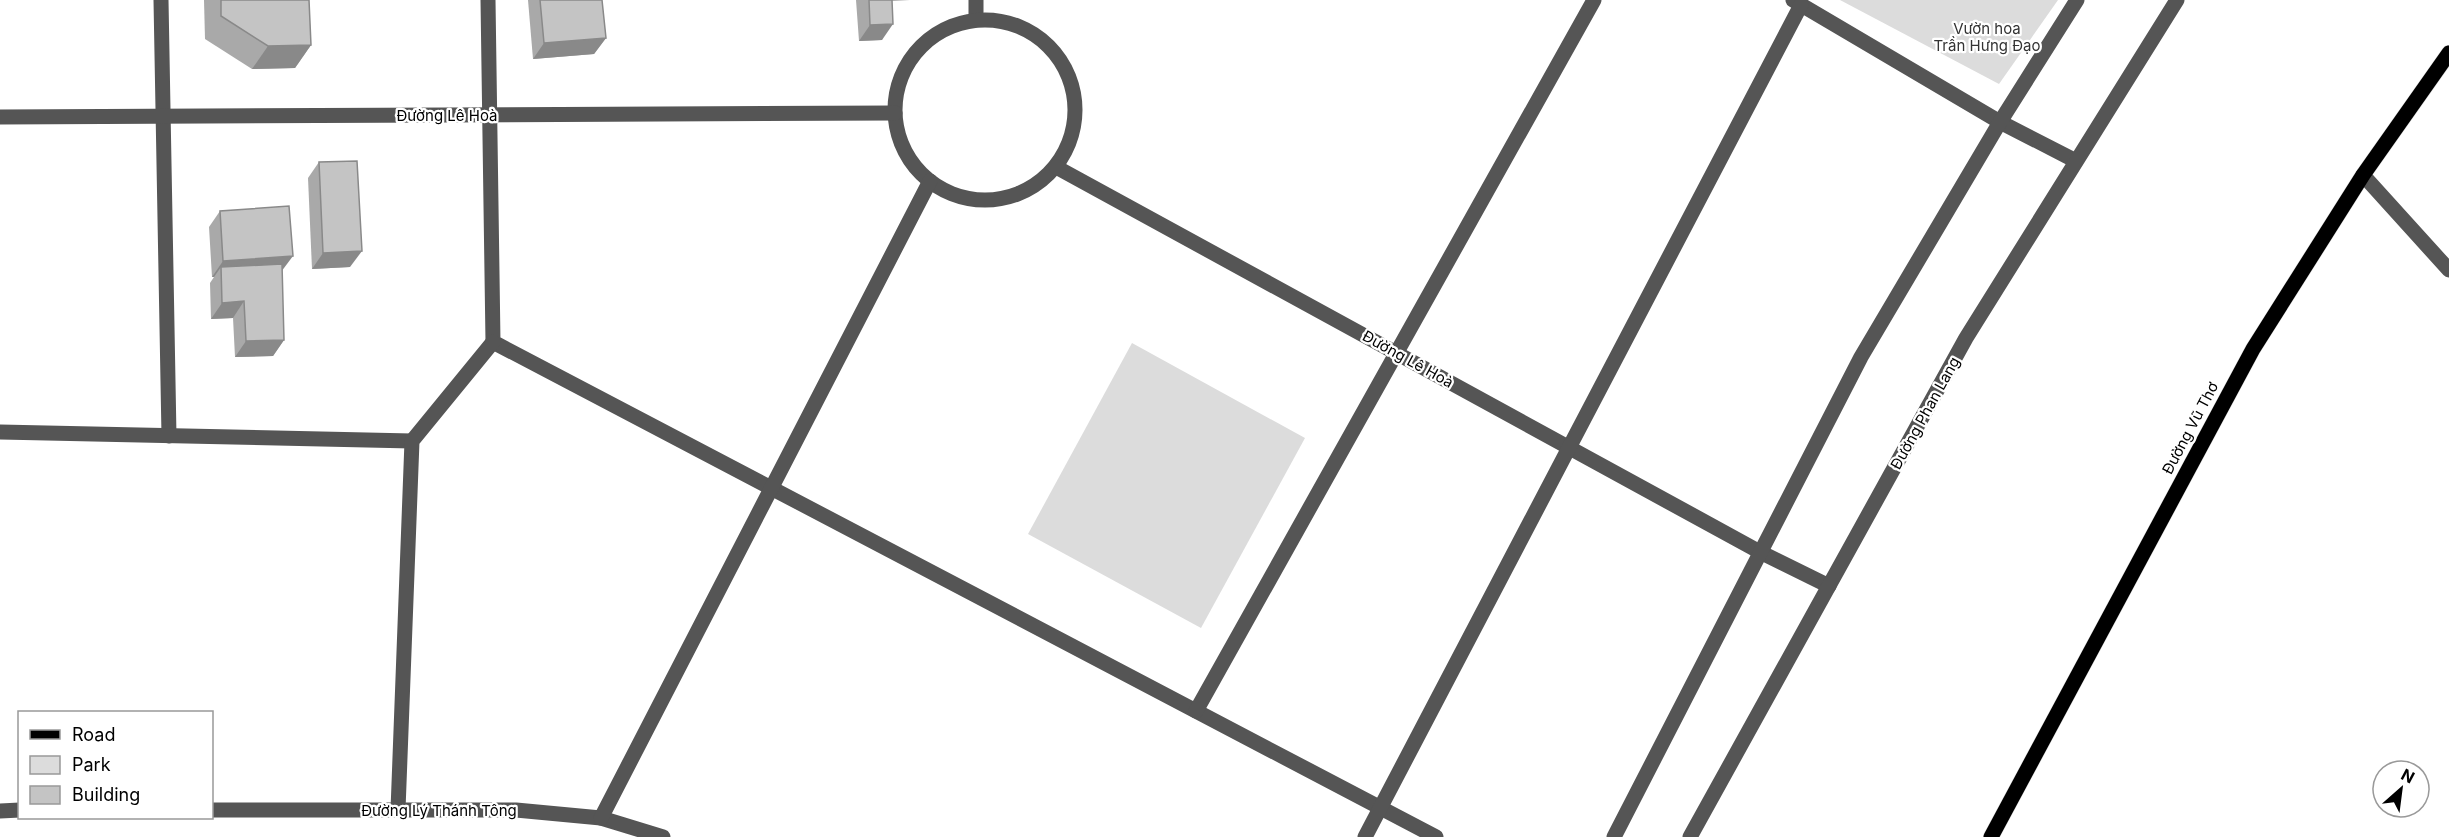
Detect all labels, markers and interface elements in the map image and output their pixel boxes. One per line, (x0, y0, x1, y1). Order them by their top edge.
park label: Vườn hoa Trần Hưng Đạo (1934, 19, 2040, 55)
street label: Đường Lê Hoà (397, 106, 498, 125)
street label: Đường Lê Hoà (1359, 326, 1457, 392)
street label: Đường Phan Lang (1886, 353, 1964, 473)
street label: Đường Vũ Thơ (2158, 379, 2222, 477)
legend (18, 711, 213, 819)
text: Road (72, 724, 115, 745)
text: Park (72, 754, 111, 775)
north arrow (2371, 759, 2431, 819)
text: N (2398, 764, 2418, 787)
text: Building (72, 784, 140, 805)
street label: Đường Lý Thánh Tông (361, 801, 517, 820)

